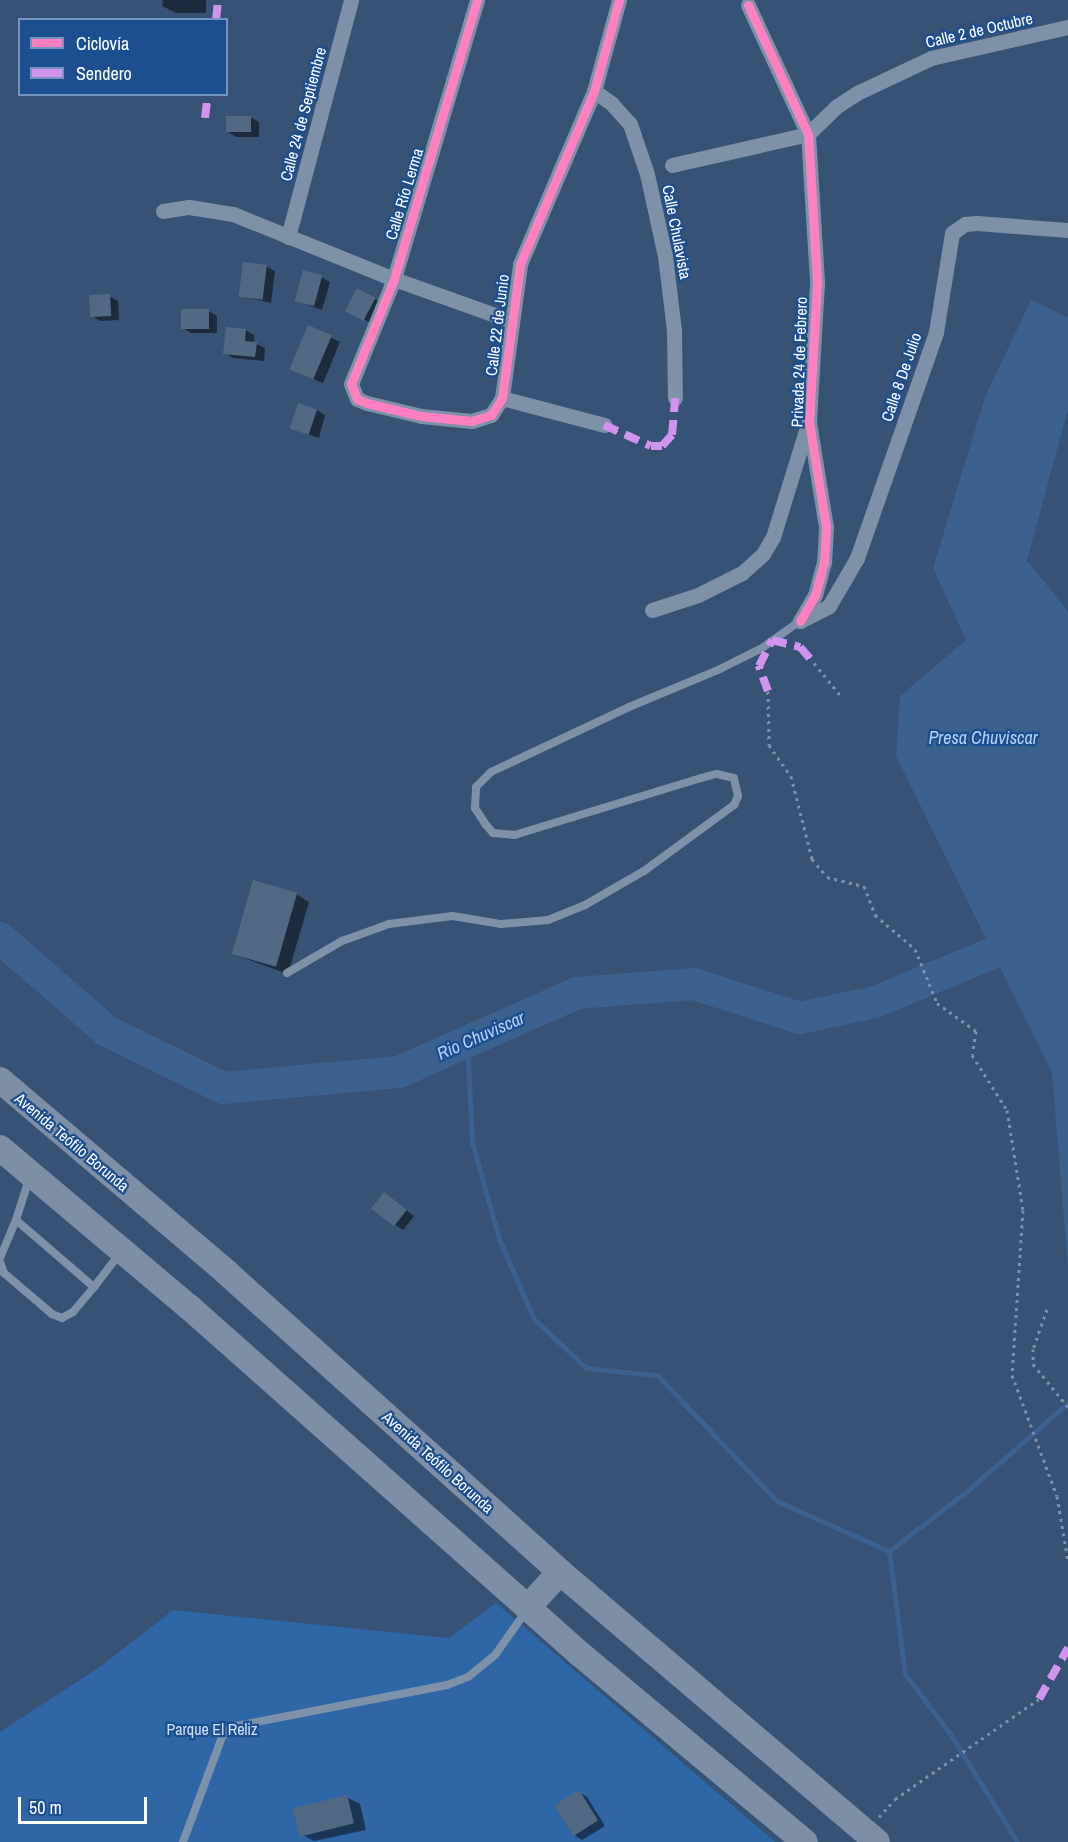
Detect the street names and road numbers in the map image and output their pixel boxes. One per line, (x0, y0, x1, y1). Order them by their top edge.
street label: Calle 2 de Octubre (924, 8, 1034, 52)
street label: Calle 24 de Septiembre (276, 45, 330, 183)
street label: Calle Río Lerma (381, 146, 427, 242)
street label: Calle Chulavista (658, 183, 696, 281)
street label: Calle 22 de Junio (481, 273, 513, 377)
street label: Privada 24 de Febrero (787, 296, 811, 428)
street label: Calle 8 De Julio (877, 330, 925, 424)
street label: Avenida Teófilo Borunda (11, 1089, 133, 1195)
street label: Avenida Teófilo Borunda (378, 1407, 498, 1517)

